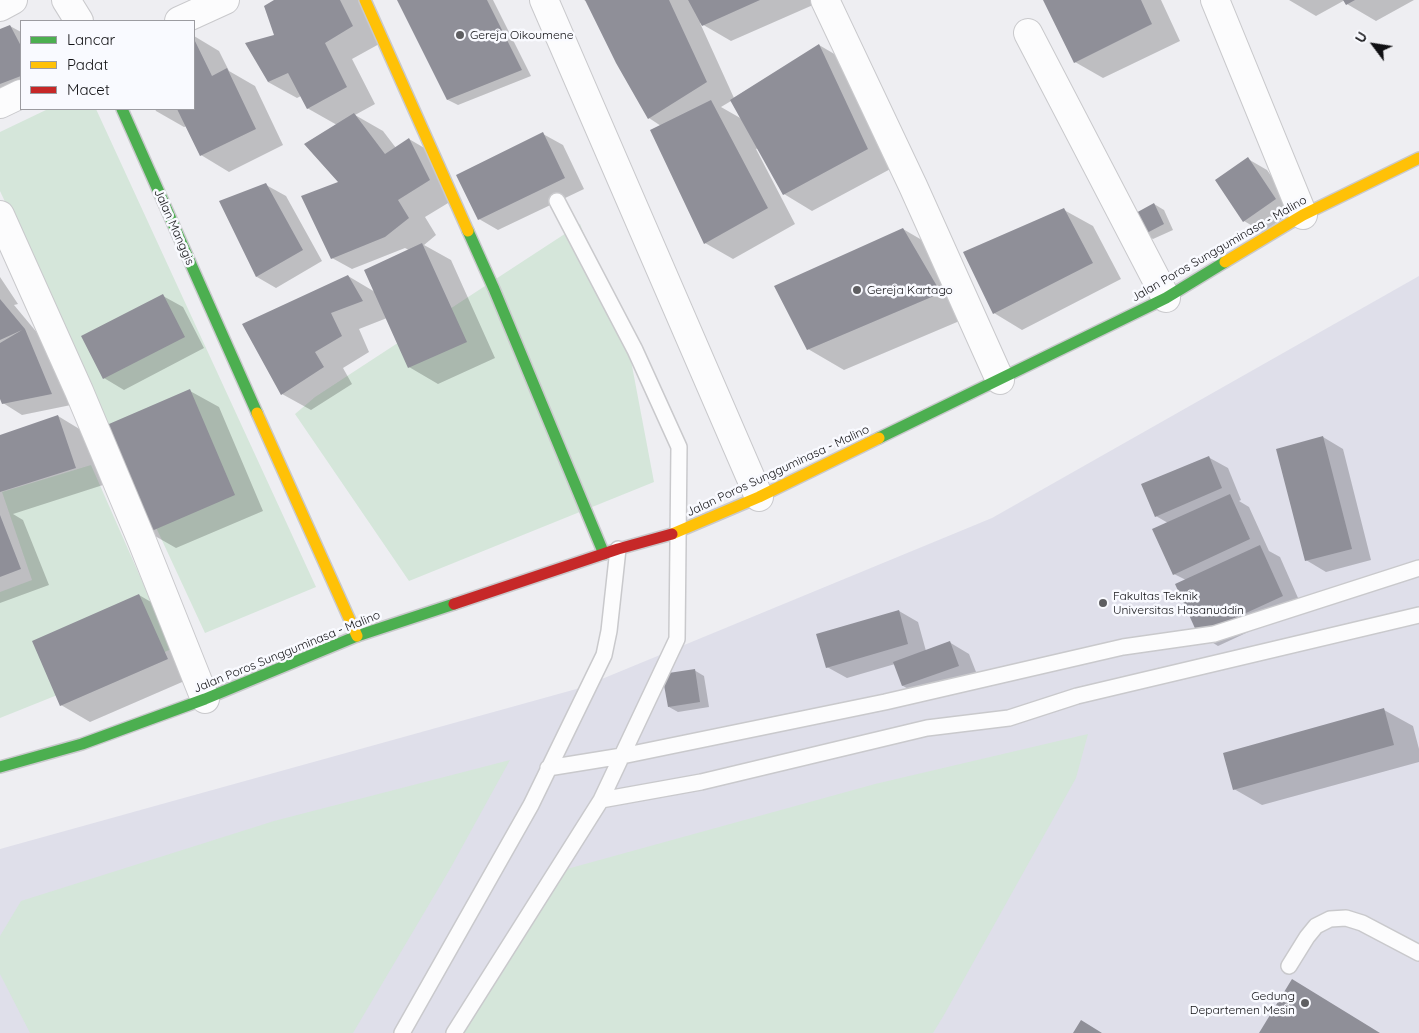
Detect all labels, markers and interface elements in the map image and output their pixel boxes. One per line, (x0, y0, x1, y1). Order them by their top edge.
legend (20, 20, 195, 110)
north arrow (1349, 20, 1399, 70)
place label: Gereja Oikoumene (470, 28, 573, 42)
text: U (1351, 28, 1371, 46)
marker: Gereja Oikoumene (454, 29, 466, 41)
text: Lancar (67, 30, 115, 49)
text: Padat (67, 55, 108, 74)
text: Macet (67, 80, 110, 99)
street label: Jalan Manggis (151, 187, 197, 267)
street label: Jalan Poros Sungguminasa - Malino (1129, 193, 1309, 305)
place label: Gereja Kartago (867, 283, 953, 297)
marker: Gereja Kartago (851, 284, 863, 296)
street label: Jalan Poros Sungguminasa - Malino (684, 422, 872, 520)
place label: Fakultas Teknik Universitas Hasanuddin (1113, 589, 1244, 617)
marker: Fakultas Teknik Universitas Hasanuddin (1097, 597, 1109, 609)
street label: Jalan Poros Sungguminasa - Malino (192, 608, 382, 696)
place label: Gedung Departemen Mesin (1190, 989, 1295, 1017)
marker: Gedung Departemen Mesin (1299, 997, 1311, 1009)

